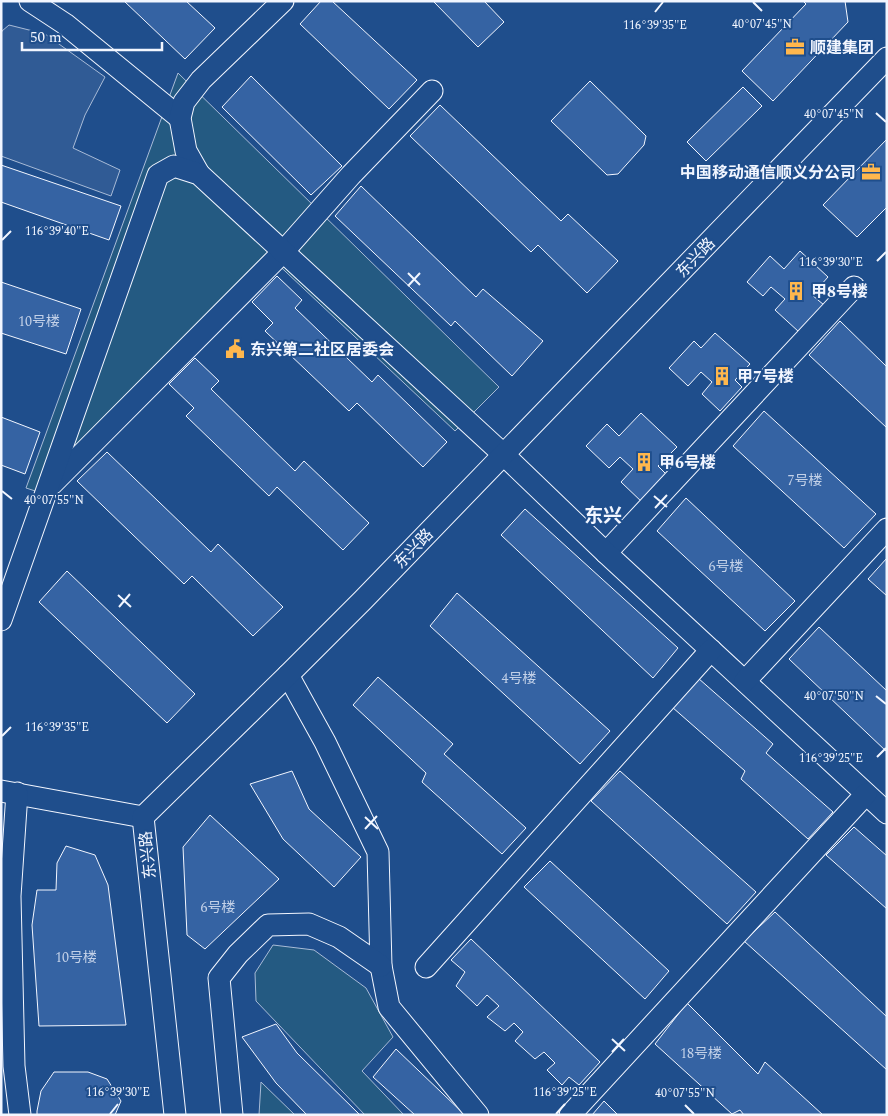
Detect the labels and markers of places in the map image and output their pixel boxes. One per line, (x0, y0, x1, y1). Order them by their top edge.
office icon: 顺建集团 (784, 36, 806, 58)
place label: 顺建集团 (810, 36, 874, 60)
place label: 中国移动通信顺义分公司 (680, 161, 856, 185)
office icon: 中国移动通信顺义分公司 (860, 161, 882, 183)
building icon: 甲8号楼 (785, 280, 807, 302)
place label: 甲8号楼 (811, 280, 868, 304)
public building icon: 东兴第二社区居委会 (224, 338, 246, 360)
place label: 东兴第二社区居委会 (250, 338, 394, 362)
building icon: 甲7号楼 (711, 365, 733, 387)
place label: 甲7号楼 (737, 365, 794, 389)
building icon: 甲6号楼 (633, 451, 655, 473)
place label: 甲6号楼 (659, 451, 716, 475)

